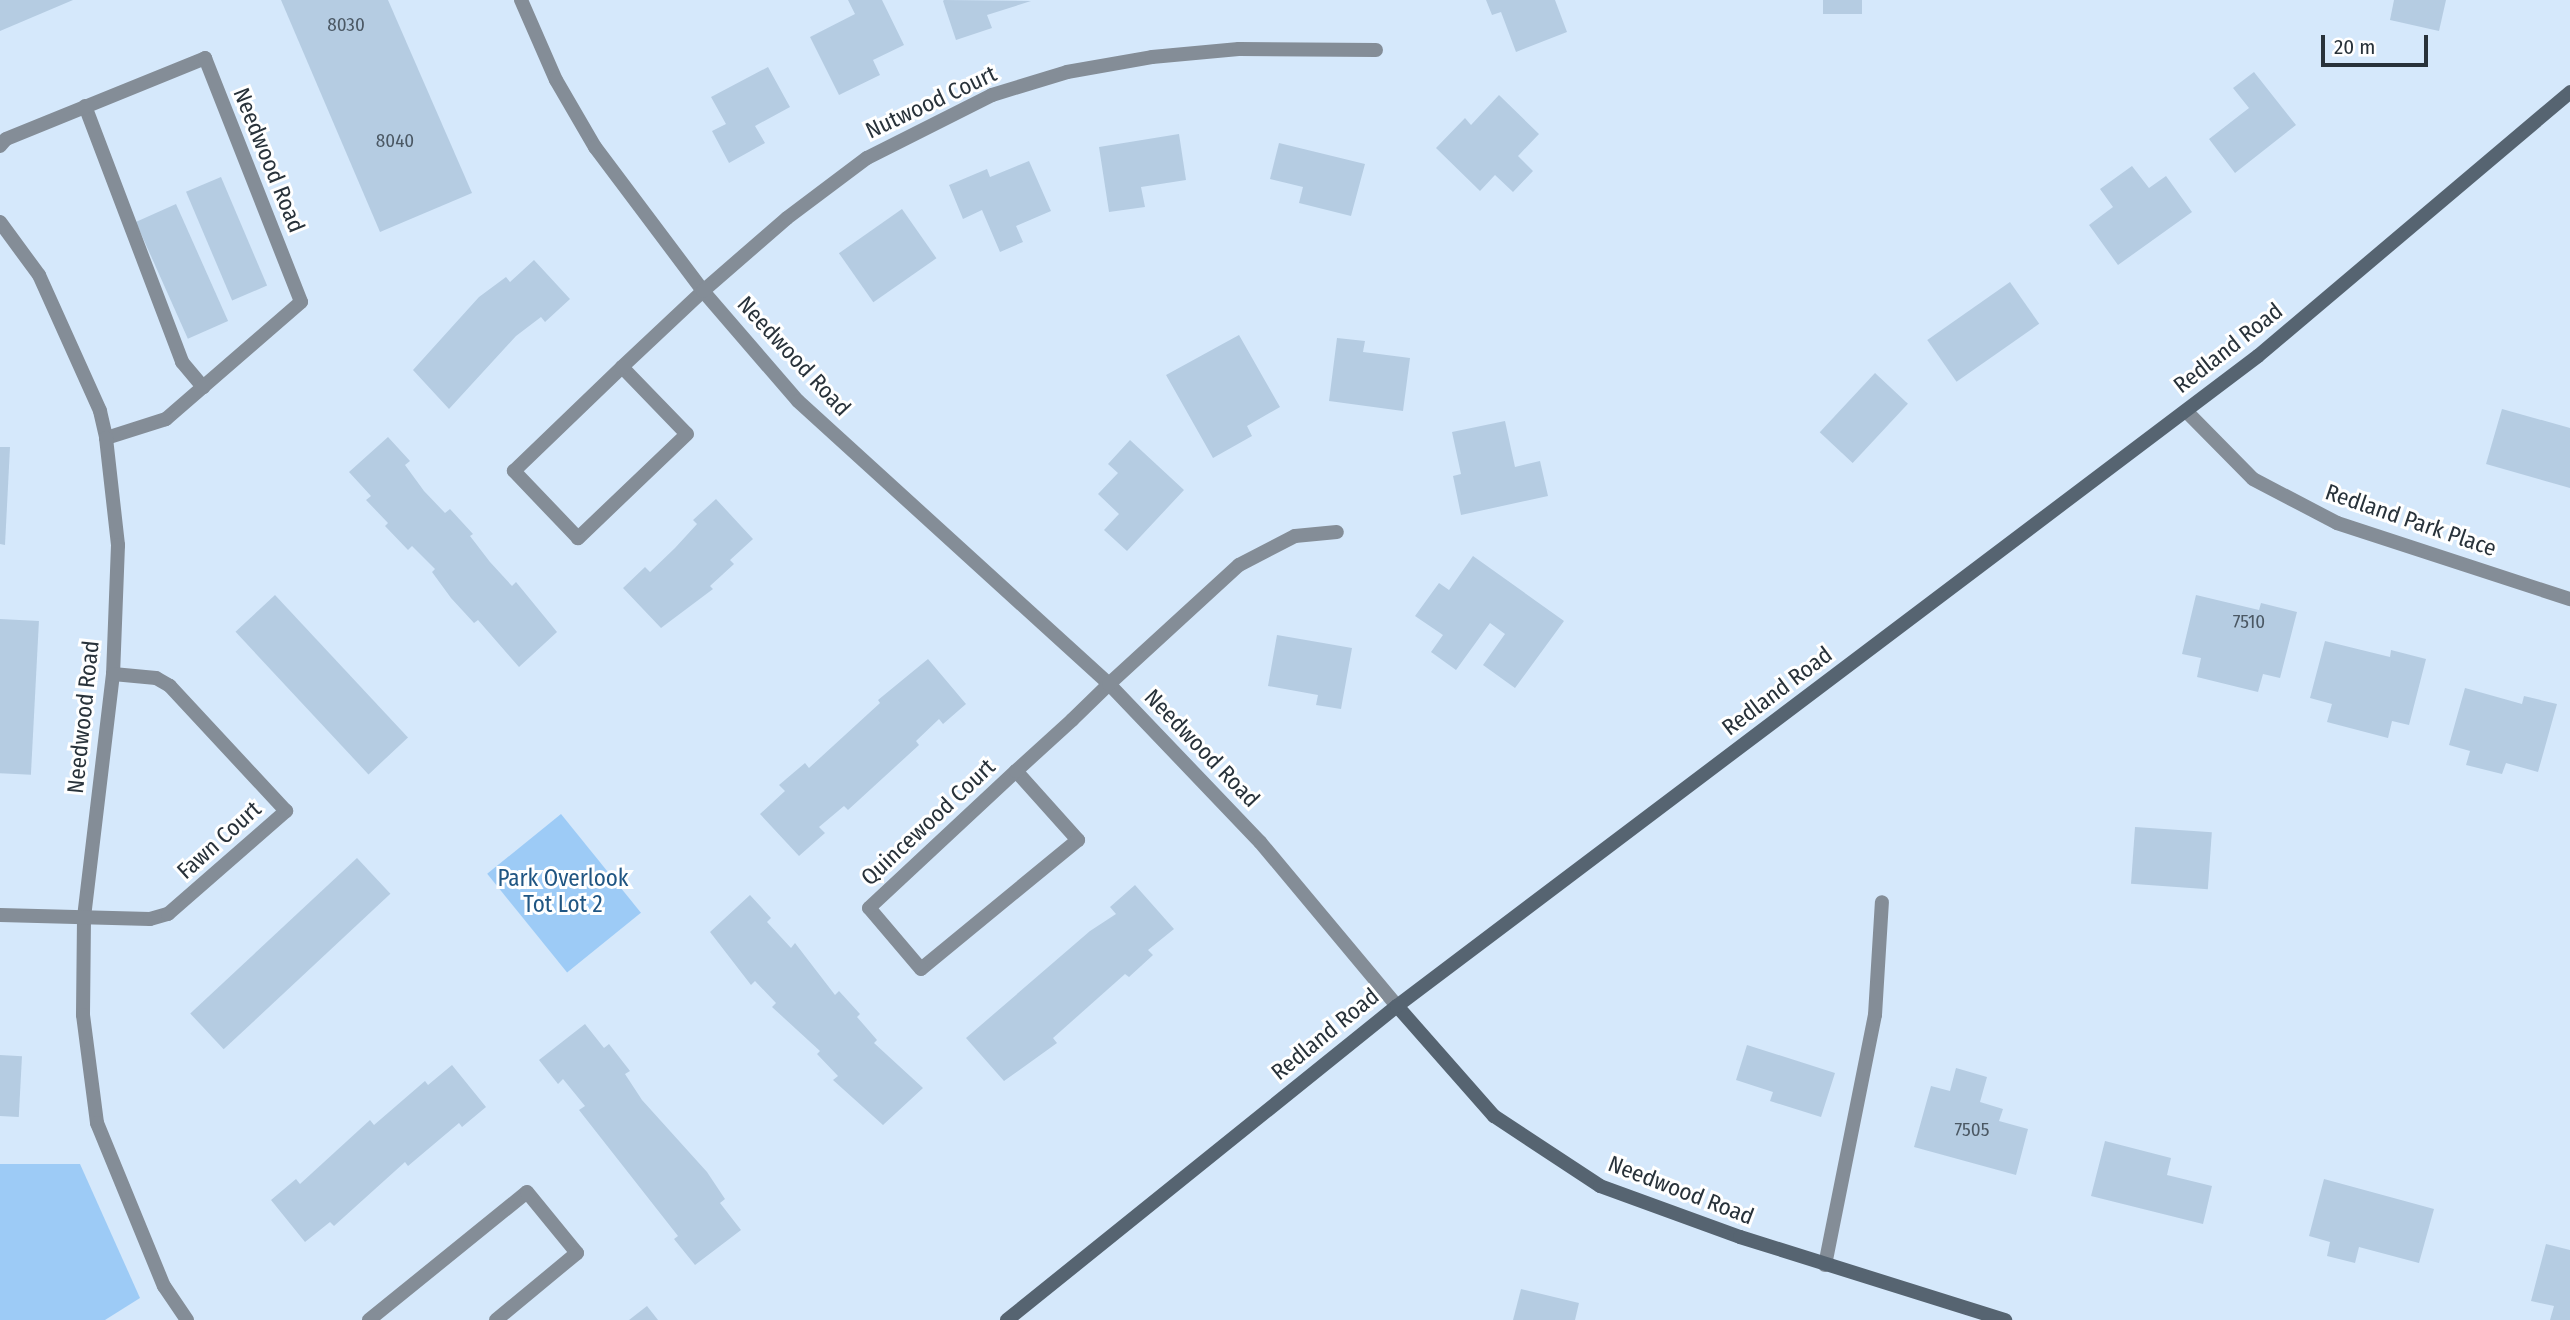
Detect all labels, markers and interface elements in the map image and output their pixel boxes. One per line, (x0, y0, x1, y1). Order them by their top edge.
house number: 8030 (327, 14, 365, 36)
scale bar (2325, 21, 2432, 65)
text: 20 m (2334, 34, 2375, 60)
street label: Nutwood Court (861, 60, 1001, 144)
street label: Needwood Road (227, 84, 311, 236)
house number: 8040 (376, 130, 414, 152)
street label: Needwood Road (732, 290, 856, 422)
street label: Redland Road (2168, 297, 2288, 399)
street label: Redland Park Place (2322, 478, 2500, 562)
house number: 7510 (2233, 611, 2265, 633)
street label: Needwood Road (61, 639, 105, 795)
street label: Redland Road (1717, 641, 1837, 741)
street label: Needwood Road (1139, 683, 1265, 813)
street label: Quincewood Court (855, 753, 1001, 891)
street label: Fawn Court (171, 795, 267, 885)
park label: Park Overlook Tot Lot 2 (497, 864, 629, 918)
street label: Redland Road (1266, 982, 1384, 1086)
house number: 7505 (1955, 1119, 1989, 1141)
street label: Needwood Road (1604, 1150, 1758, 1230)

